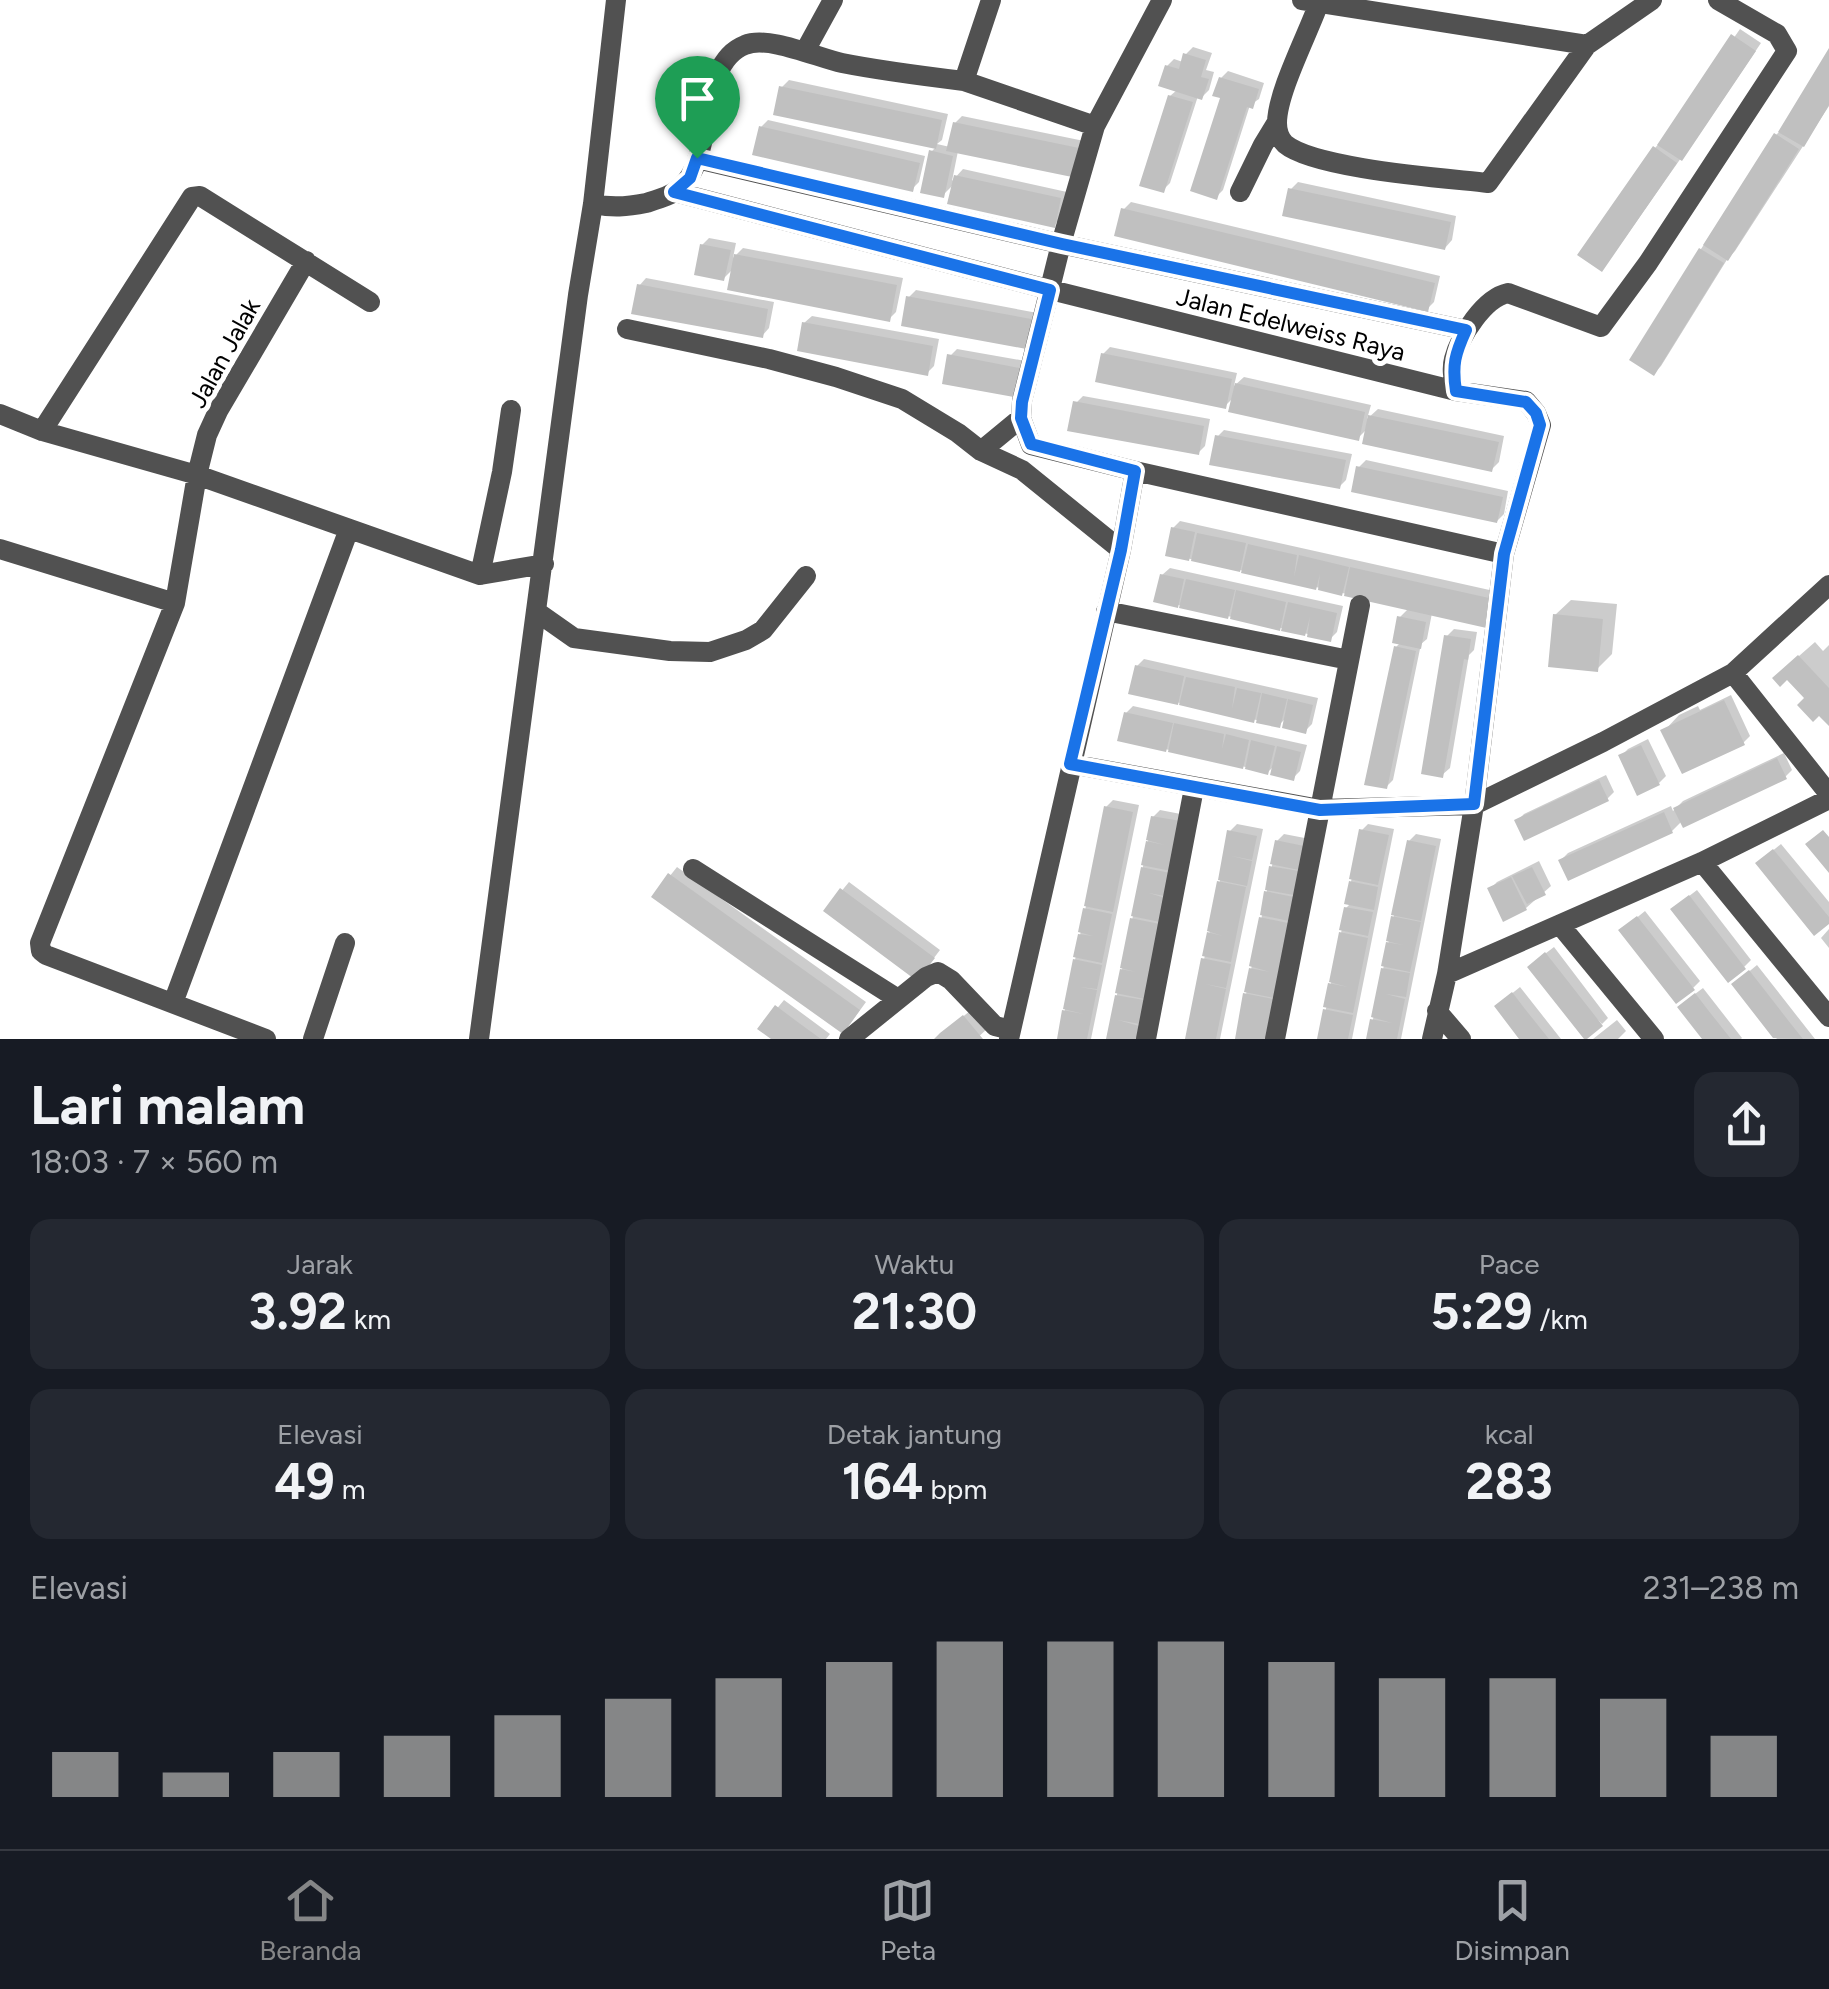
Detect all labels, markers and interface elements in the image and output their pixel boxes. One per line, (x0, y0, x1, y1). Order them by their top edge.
pin (655, 56, 740, 159)
icon: arrive (670, 71, 725, 126)
street label: Jalan Edelweiss Raya (1174, 281, 1408, 367)
street label: Jalan Jalak (182, 292, 267, 413)
text: Lari malam (30, 1072, 305, 1138)
button: share (1694, 1072, 1799, 1177)
text: 18:03 · 7 × 560 m (30, 1143, 278, 1181)
text: Jarak (287, 1247, 353, 1281)
text: Waktu (875, 1247, 954, 1281)
text: Pace (1479, 1247, 1539, 1281)
text: 3.92 (249, 1281, 347, 1342)
text: 21:30 (852, 1281, 977, 1342)
text: 5:29 (1431, 1281, 1533, 1342)
text: km (347, 1302, 391, 1336)
text: /km (1533, 1302, 1588, 1336)
text: Elevasi (277, 1417, 363, 1451)
text: Detak jantung (827, 1417, 1002, 1451)
text: kcal (1485, 1417, 1534, 1451)
text: 49 (274, 1451, 335, 1512)
text: 164 (842, 1451, 924, 1512)
text: 283 (1465, 1451, 1553, 1512)
text: m (335, 1472, 366, 1506)
text: bpm (924, 1472, 987, 1506)
text: Elevasi (30, 1569, 128, 1607)
text: 231–238 m (1643, 1569, 1799, 1607)
tab: Beranda (259, 1873, 362, 1967)
tab: Peta (880, 1873, 936, 1967)
tab: Disimpan (1454, 1873, 1570, 1967)

